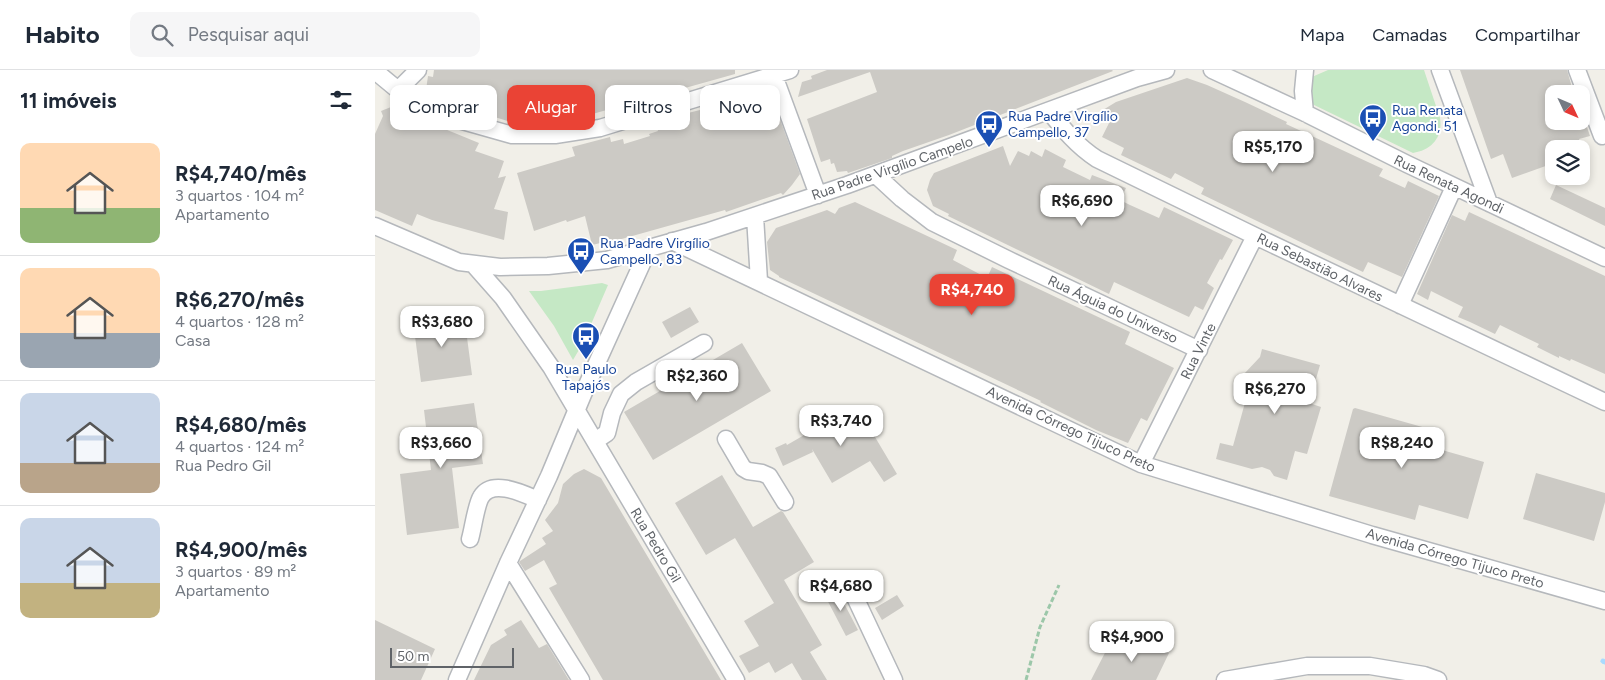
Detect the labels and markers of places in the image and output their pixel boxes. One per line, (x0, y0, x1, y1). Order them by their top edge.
place label: Rua Renata Agondi, 51 (1392, 102, 1463, 135)
bus stop icon: Rua Renata Agondi, 51 (1358, 103, 1388, 142)
place label: Rua Padre Virgílio Campello, 37 (1008, 108, 1118, 141)
bus stop icon: Rua Padre Virgílio Campello, 37 (974, 109, 1004, 148)
pin: R$5,170 (1227, 131, 1319, 173)
pin: R$6,690 (1036, 184, 1128, 227)
place label: Rua Padre Virgílio Campello, 83 (600, 235, 710, 268)
bus stop icon: Rua Padre Virgílio Campello, 83 (566, 236, 596, 275)
pin: R$4,740 (926, 274, 1018, 316)
pin: R$3,680 (396, 306, 488, 348)
bus stop icon: Rua Paulo Tapajós (571, 321, 601, 360)
pin: R$2,360 (651, 360, 743, 402)
place label: Rua Paulo Tapajós (555, 361, 617, 394)
pin: R$6,270 (1229, 372, 1321, 415)
pin: R$3,740 (795, 404, 887, 447)
pin: R$3,660 (395, 426, 487, 469)
pin: R$8,240 (1356, 426, 1448, 469)
pin: R$4,680 (795, 570, 887, 612)
pin: R$4,900 (1086, 620, 1178, 663)

